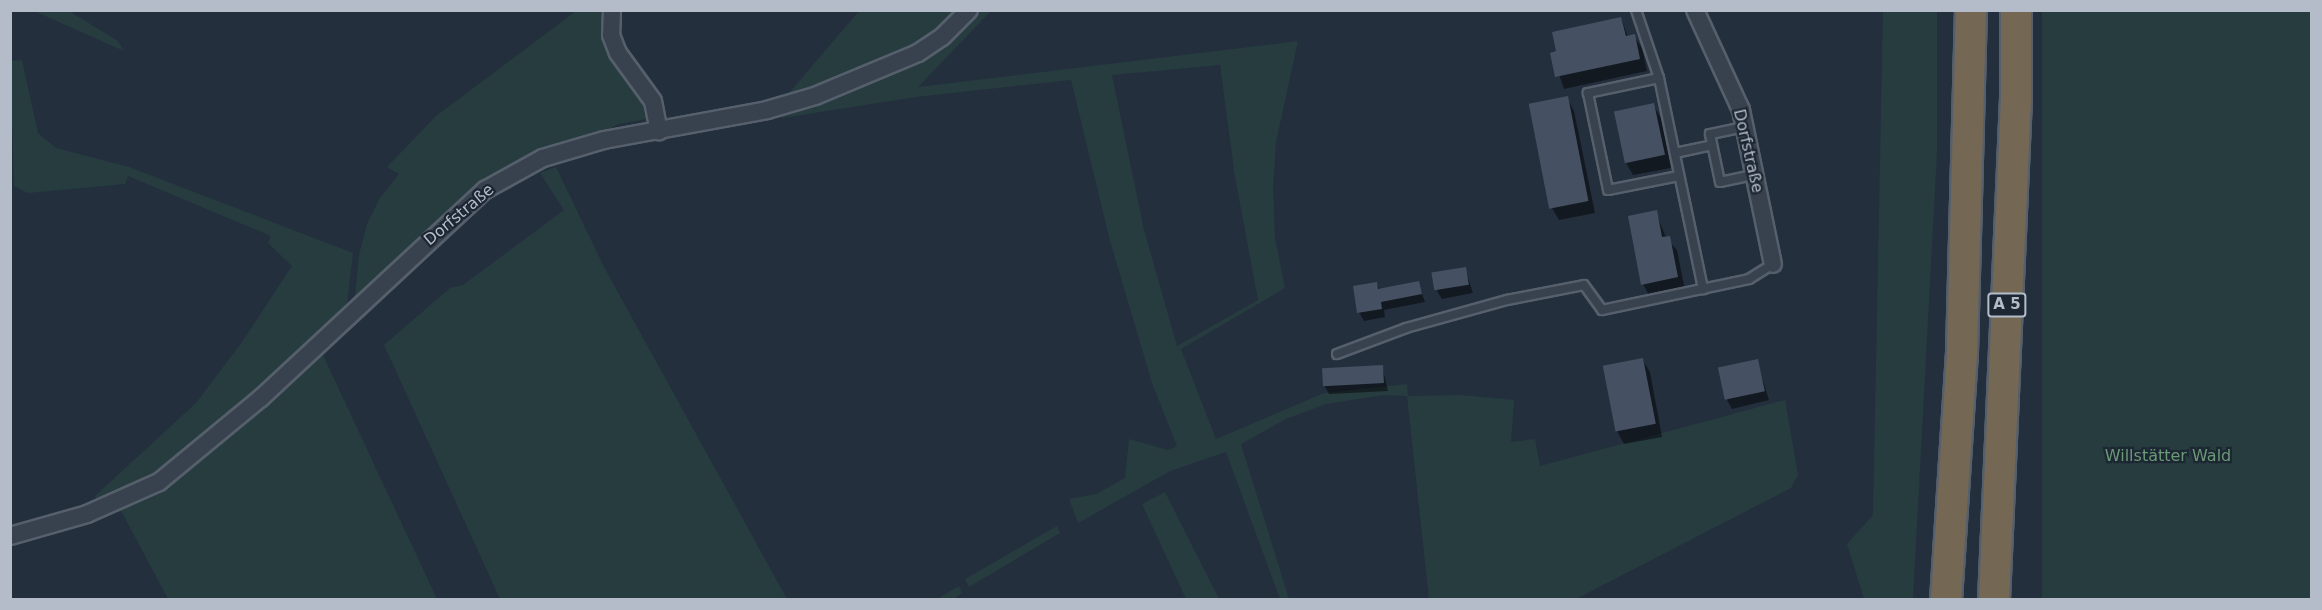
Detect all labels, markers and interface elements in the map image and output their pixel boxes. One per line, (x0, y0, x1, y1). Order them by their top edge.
street label: Dorfstraße (1729, 107, 1767, 195)
street label: Dorfstraße (420, 180, 498, 250)
road number: A 5 (1986, 293, 2028, 317)
park label: Willstätter Wald (2105, 446, 2231, 466)

